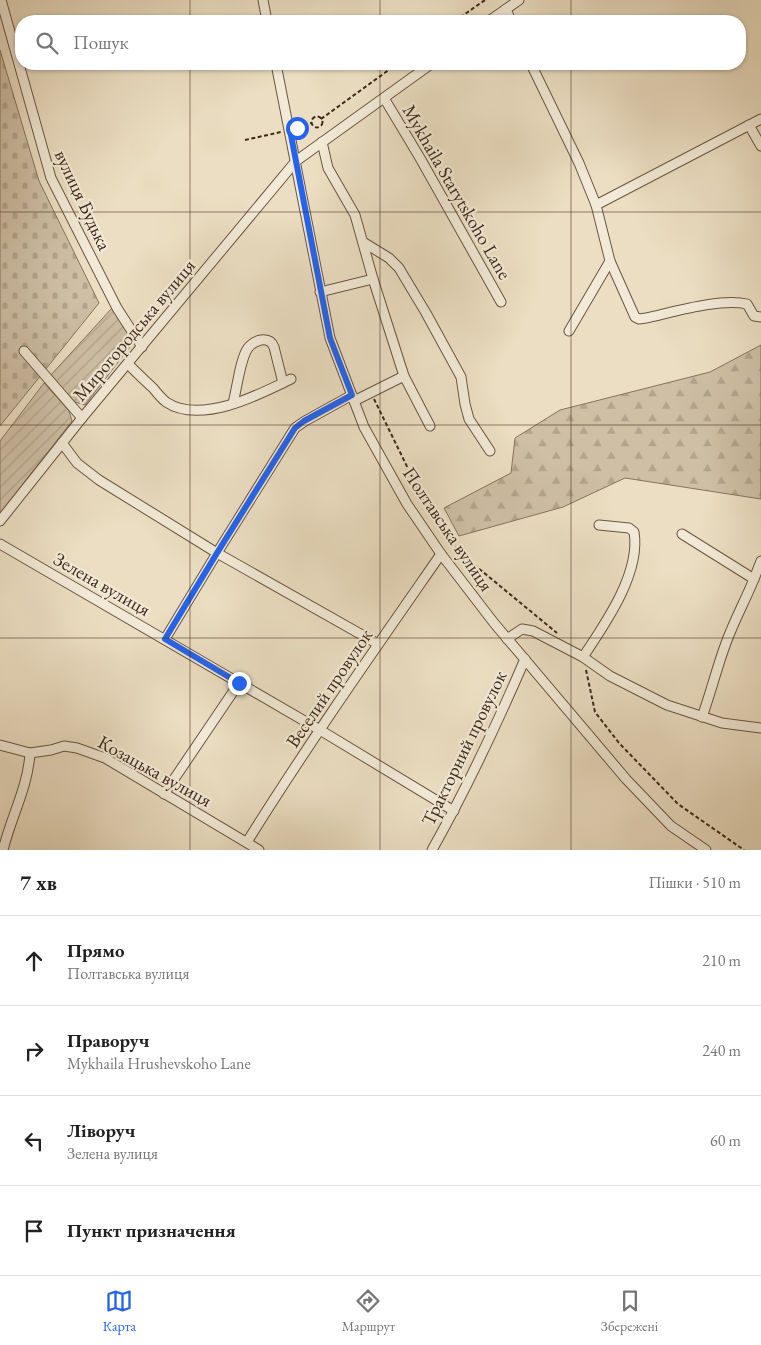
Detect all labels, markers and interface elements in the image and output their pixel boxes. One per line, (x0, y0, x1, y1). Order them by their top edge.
search box (15, 15, 746, 70)
icon: search (33, 29, 61, 57)
text: Пошук (73, 30, 129, 55)
street label: Mykhaila Starytskoho Lane (397, 100, 517, 284)
route start (286, 117, 309, 140)
street label: вулиця Будька (49, 146, 117, 255)
street label: Мирогородська вулиця (67, 253, 201, 406)
street label: Полтавська вулиця (397, 462, 499, 597)
street label: Зелена вулиця (49, 546, 155, 622)
street label: Веселий провулок (280, 624, 378, 752)
street label: Тракторний провулок (416, 666, 512, 830)
route end (228, 672, 251, 695)
street label: Козацька вулиця (94, 729, 217, 813)
text: 7 хв (20, 869, 57, 896)
text: Пішки · 510 m (648, 872, 741, 893)
text: Прямо (67, 938, 125, 963)
icon: ahead (20, 947, 48, 975)
text: 210 m (702, 950, 741, 971)
text: Полтавська вулиця (67, 963, 189, 984)
text: Праворуч (67, 1028, 149, 1053)
icon: right (20, 1037, 48, 1065)
text: 240 m (702, 1040, 741, 1061)
text: Mykhaila Hrushevskoho Lane (67, 1053, 251, 1074)
text: Ліворуч (67, 1118, 135, 1143)
icon: left (20, 1127, 48, 1155)
text: 60 m (710, 1130, 741, 1151)
text: Зелена вулиця (67, 1143, 158, 1164)
icon: arrive (20, 1217, 48, 1245)
text: Пункт призначення (67, 1218, 236, 1243)
tab: Карта (103, 1287, 136, 1335)
tab: Маршрут (342, 1287, 395, 1335)
tab: Збережені (601, 1287, 658, 1335)

